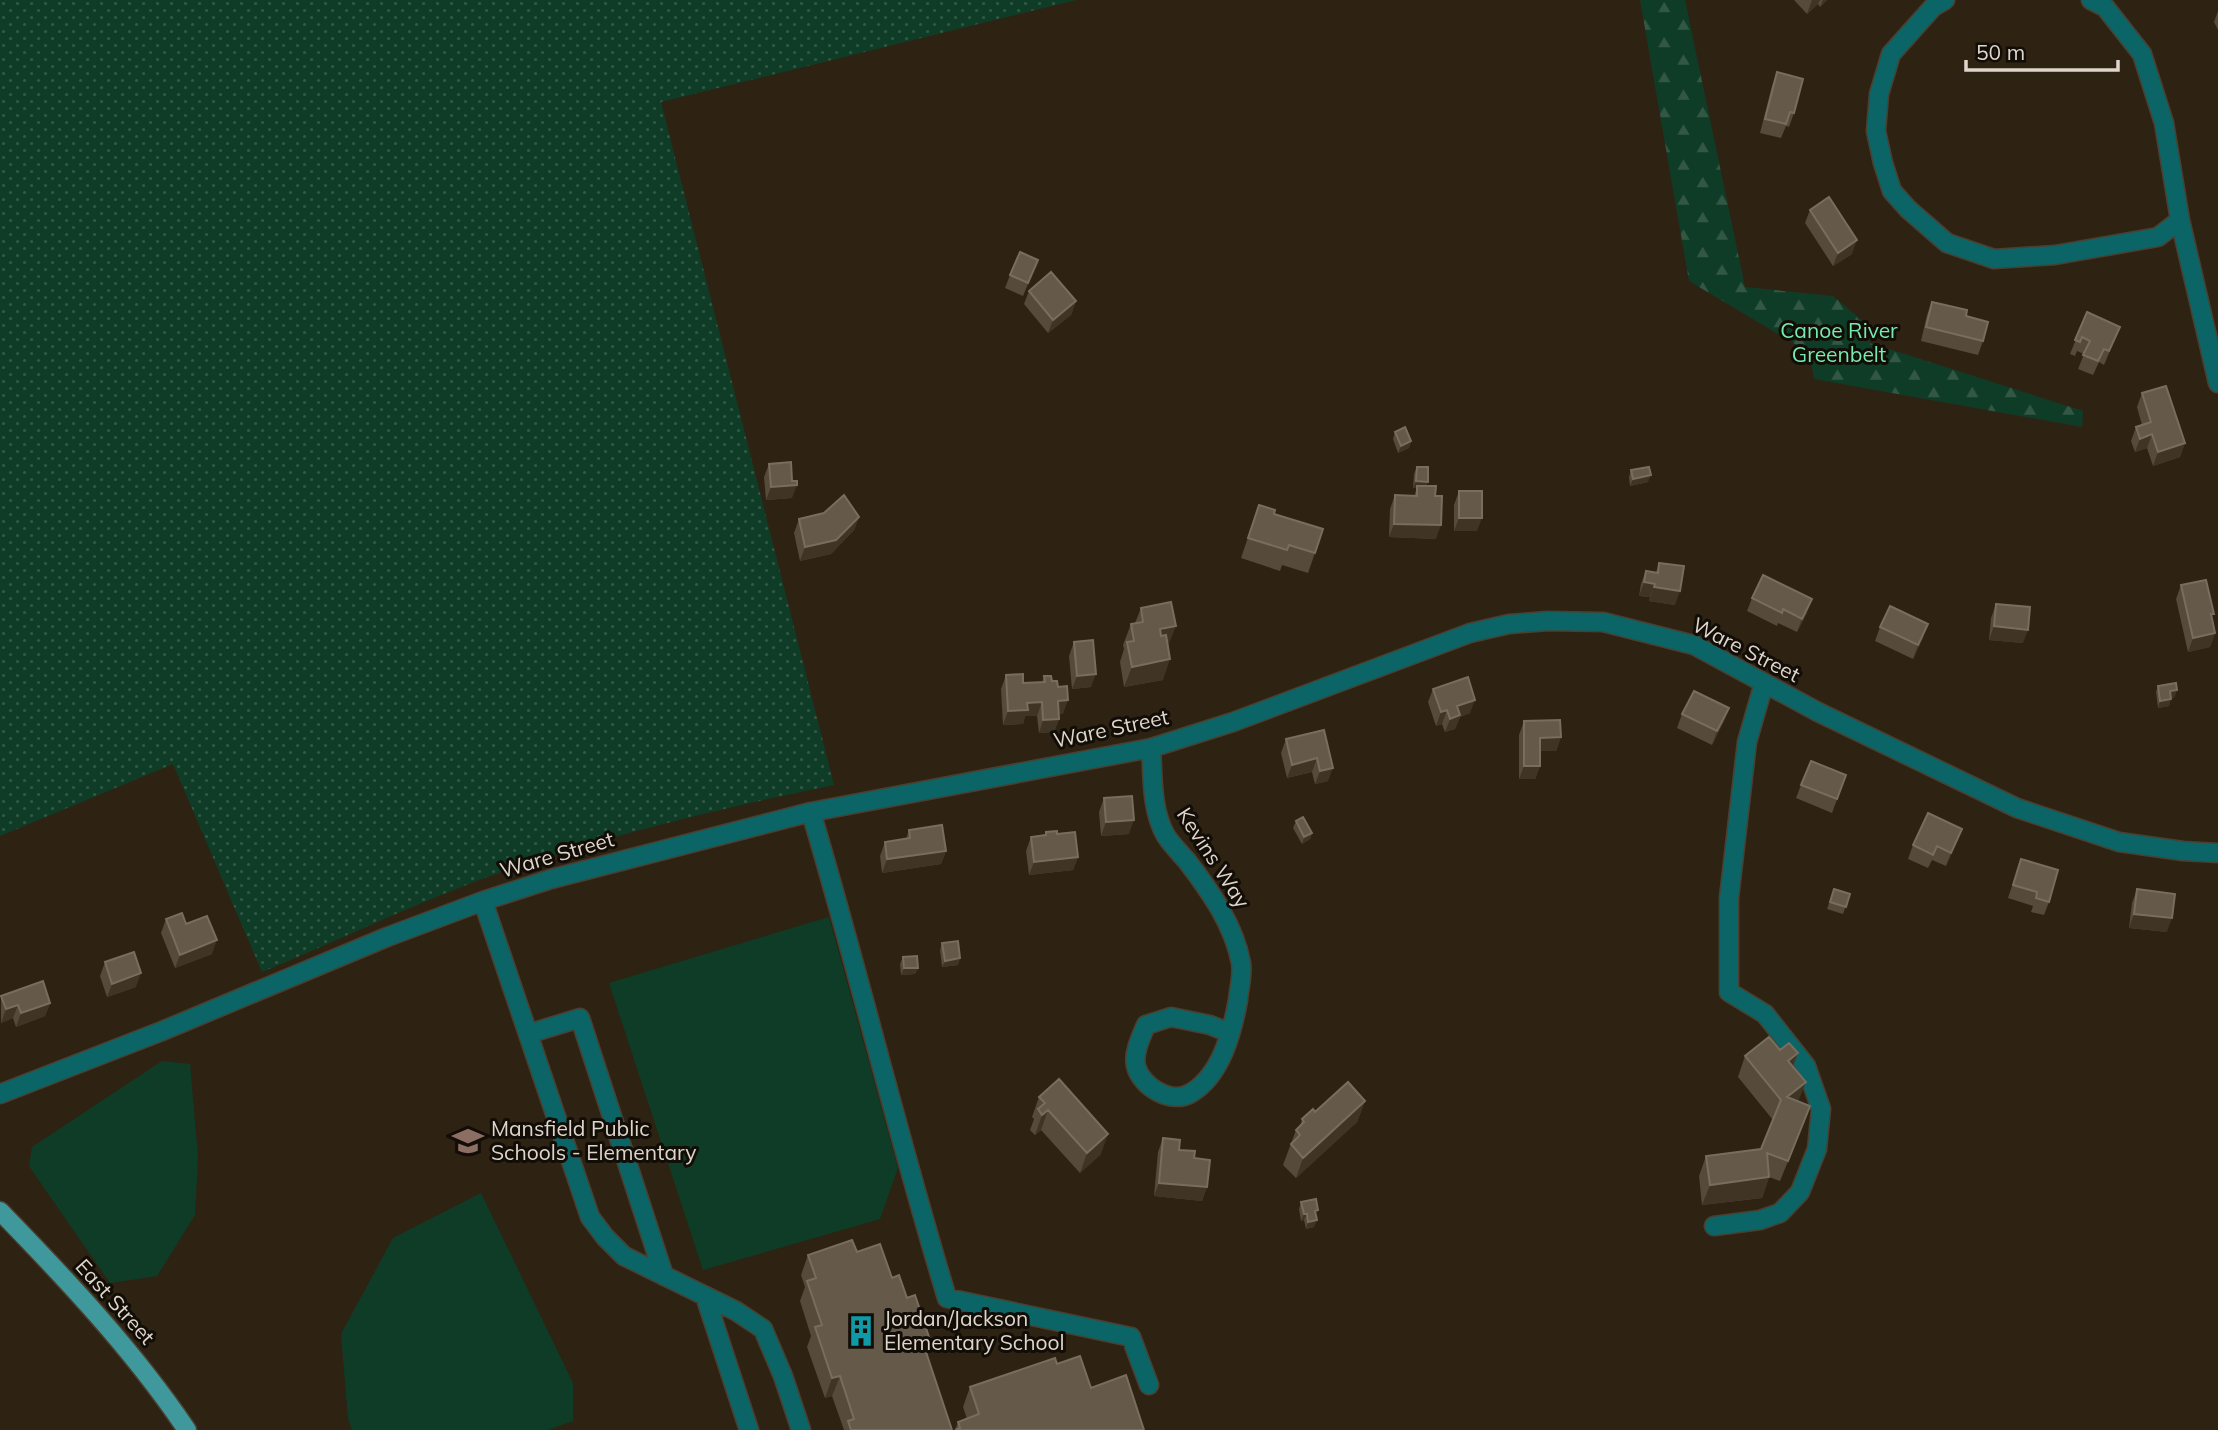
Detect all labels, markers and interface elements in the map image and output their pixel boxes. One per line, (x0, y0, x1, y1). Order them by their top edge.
scale bar (1966, 28, 2118, 72)
text: 50 m (1976, 39, 2025, 65)
park label: Canoe River Greenbelt (1780, 317, 1898, 367)
street label: Ware Street (1688, 611, 1805, 687)
street label: Ware Street (1051, 703, 1171, 753)
street label: Kevins Way (1172, 802, 1256, 913)
street label: Ware Street (497, 825, 617, 883)
place label: Mansfield Public Schools - Elementary (491, 1115, 696, 1165)
school or university icon: Mansfield Public Schools - Elementary (451, 1124, 485, 1158)
street label: East Street (71, 1253, 161, 1349)
place label: Jordan/Jackson Elementary School (884, 1305, 1065, 1355)
building icon: Jordan/Jackson Elementary School (844, 1314, 878, 1348)

